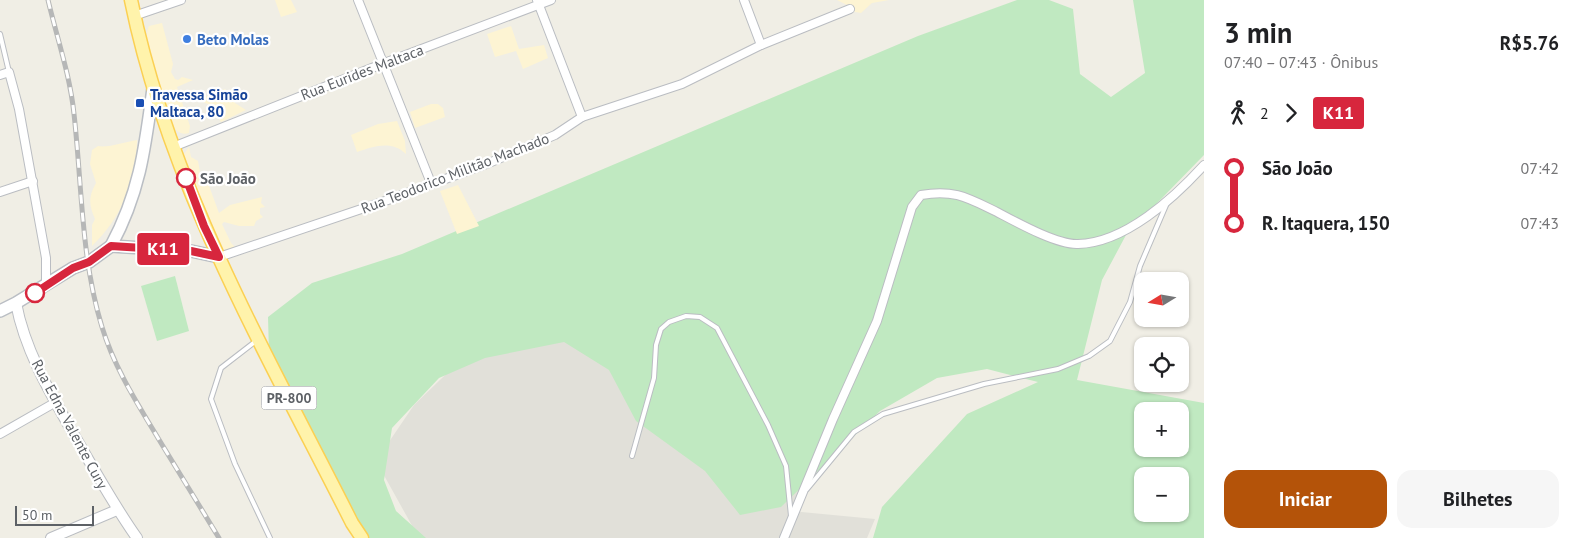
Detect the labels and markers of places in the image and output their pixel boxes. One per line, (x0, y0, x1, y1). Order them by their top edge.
place label: Beto Molas (197, 30, 269, 49)
marker: Beto Molas (181, 33, 193, 45)
place label: Travessa Simão Maltaca, 80 (150, 85, 248, 121)
marker: Travessa Simão Maltaca, 80 (134, 97, 146, 109)
marker: São João (176, 168, 196, 188)
place label: São João (200, 169, 256, 188)
unlabelled marker (25, 283, 45, 303)

